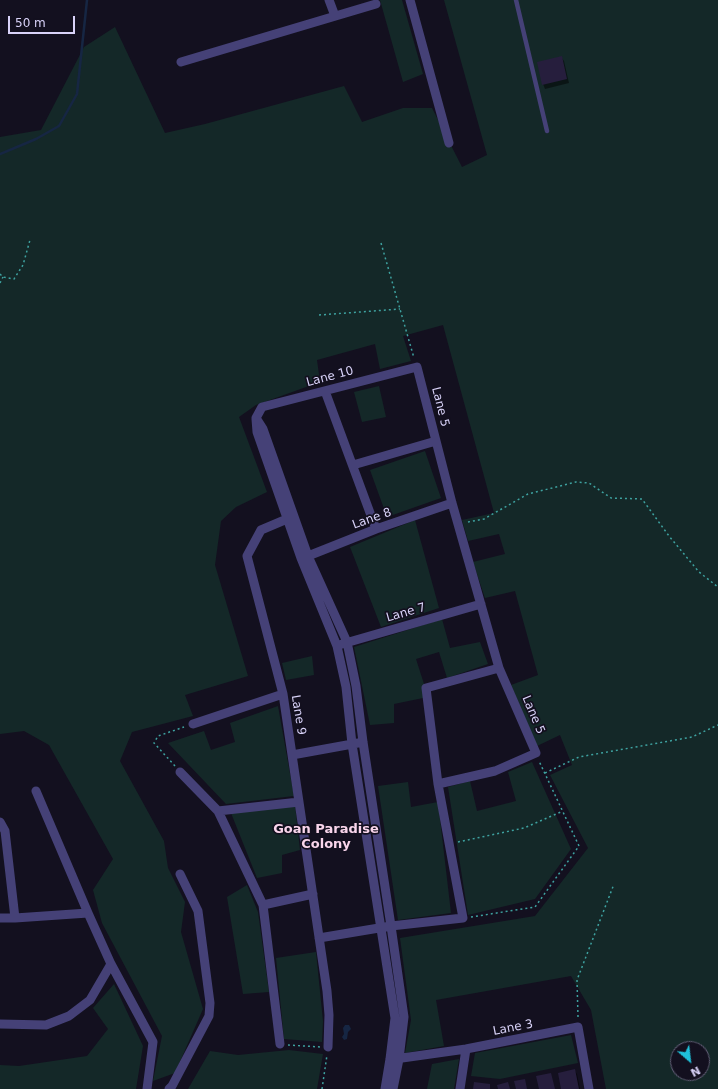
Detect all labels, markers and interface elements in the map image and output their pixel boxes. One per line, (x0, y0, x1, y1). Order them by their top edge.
scale bar (10, 8, 77, 34)
text: 50 m (15, 16, 46, 30)
street label: Lane 10 (305, 364, 355, 390)
street label: Lane 5 (428, 386, 452, 428)
street label: Lane 8 (351, 505, 393, 533)
street label: Lane 7 (385, 601, 427, 625)
street label: Lane 9 (288, 694, 308, 736)
street label: Lane 5 (518, 694, 548, 736)
district label: Goan Paradise Colony (273, 822, 379, 853)
street label: Lane 3 (492, 1017, 534, 1039)
north arrow (670, 1041, 710, 1081)
text: N (688, 1063, 703, 1079)

